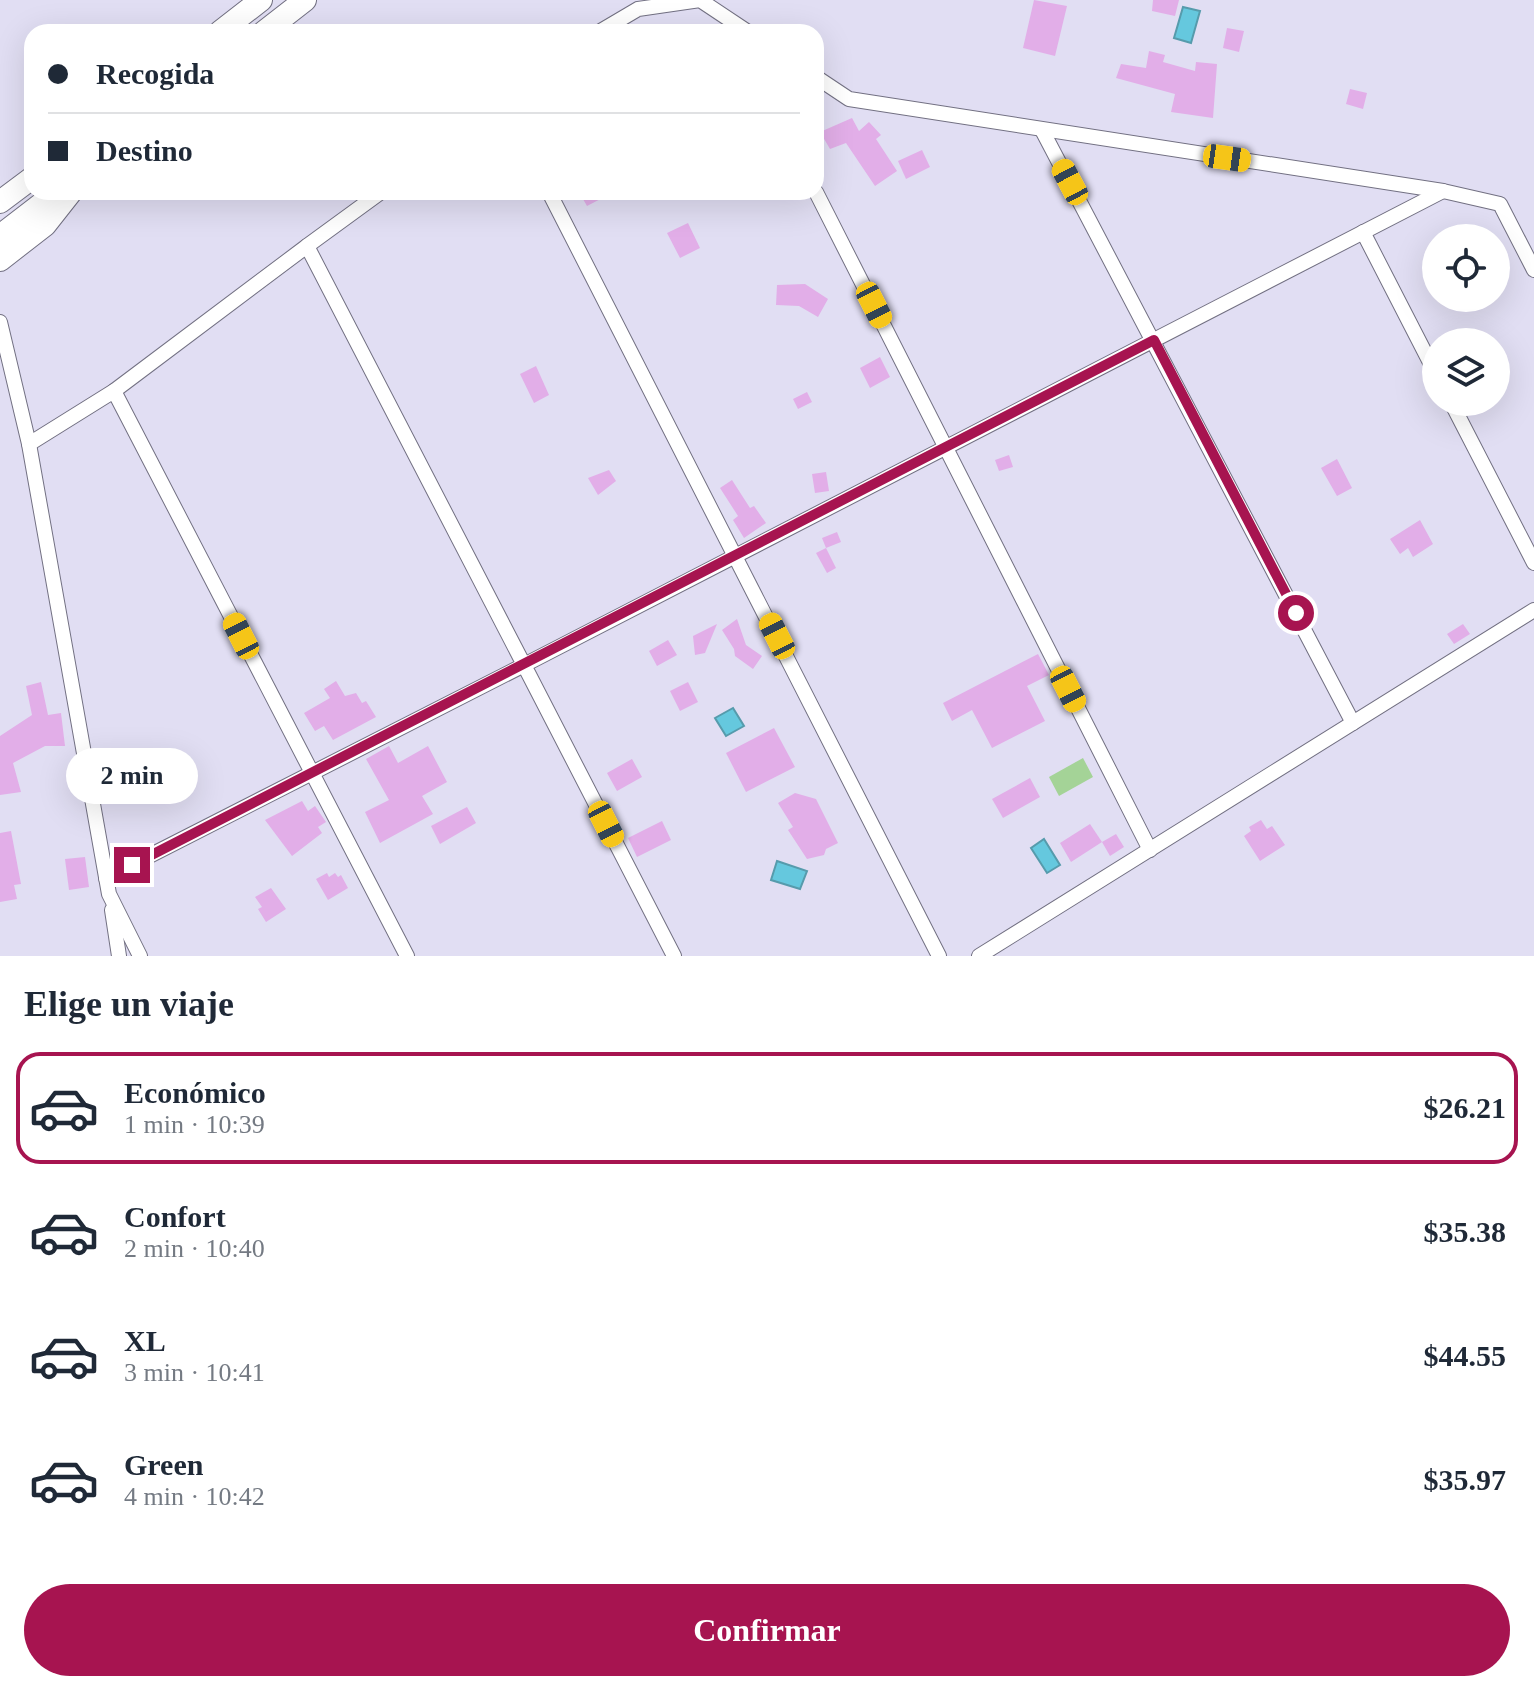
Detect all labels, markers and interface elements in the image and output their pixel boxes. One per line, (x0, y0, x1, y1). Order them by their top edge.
text: Recogida (96, 57, 214, 90)
text: Destino (96, 134, 193, 167)
car (1202, 143, 1252, 173)
car (1048, 155, 1092, 209)
map controls (1422, 224, 1510, 416)
button: locate (1422, 224, 1510, 312)
car (852, 278, 896, 332)
button: layers (1422, 328, 1510, 416)
route start (1278, 595, 1314, 631)
car (219, 609, 263, 663)
car (755, 609, 799, 663)
car (1046, 662, 1090, 716)
callout: 2 min (66, 749, 198, 805)
text: 2 min (101, 761, 163, 790)
car (584, 797, 628, 851)
route end (114, 847, 150, 883)
text: Elige un viaje (24, 984, 234, 1024)
icon: car (28, 1072, 100, 1144)
text: Económico (124, 1076, 266, 1109)
text: $26.21 (1424, 1091, 1506, 1124)
text: 1 min · 10:39 (124, 1110, 265, 1139)
icon: car (28, 1196, 100, 1268)
text: Confort (124, 1200, 226, 1233)
text: $35.38 (1424, 1215, 1506, 1248)
text: 2 min · 10:40 (124, 1234, 265, 1263)
icon: car (28, 1320, 100, 1392)
text: XL (124, 1324, 166, 1357)
text: $44.55 (1424, 1339, 1506, 1372)
text: 3 min · 10:41 (124, 1358, 265, 1387)
icon: car (28, 1444, 100, 1516)
text: Green (124, 1448, 203, 1481)
text: $35.97 (1424, 1463, 1506, 1496)
text: 4 min · 10:42 (124, 1482, 265, 1511)
button: Confirmar (24, 1584, 1510, 1676)

